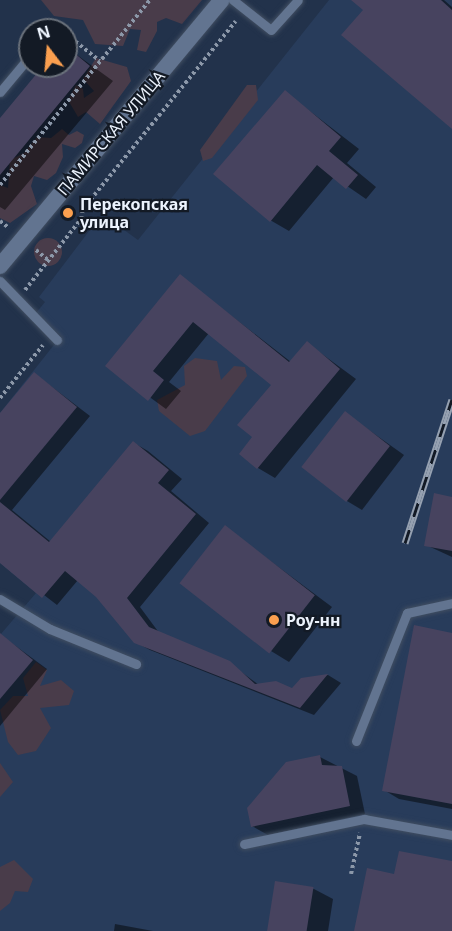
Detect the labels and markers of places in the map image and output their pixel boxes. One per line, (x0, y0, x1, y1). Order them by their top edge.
place label: Перекопская улица (80, 194, 188, 232)
marker: Перекопская улица (61, 206, 75, 220)
place label: Роу-нн (286, 610, 341, 630)
marker: Роу-нн (267, 613, 281, 627)

